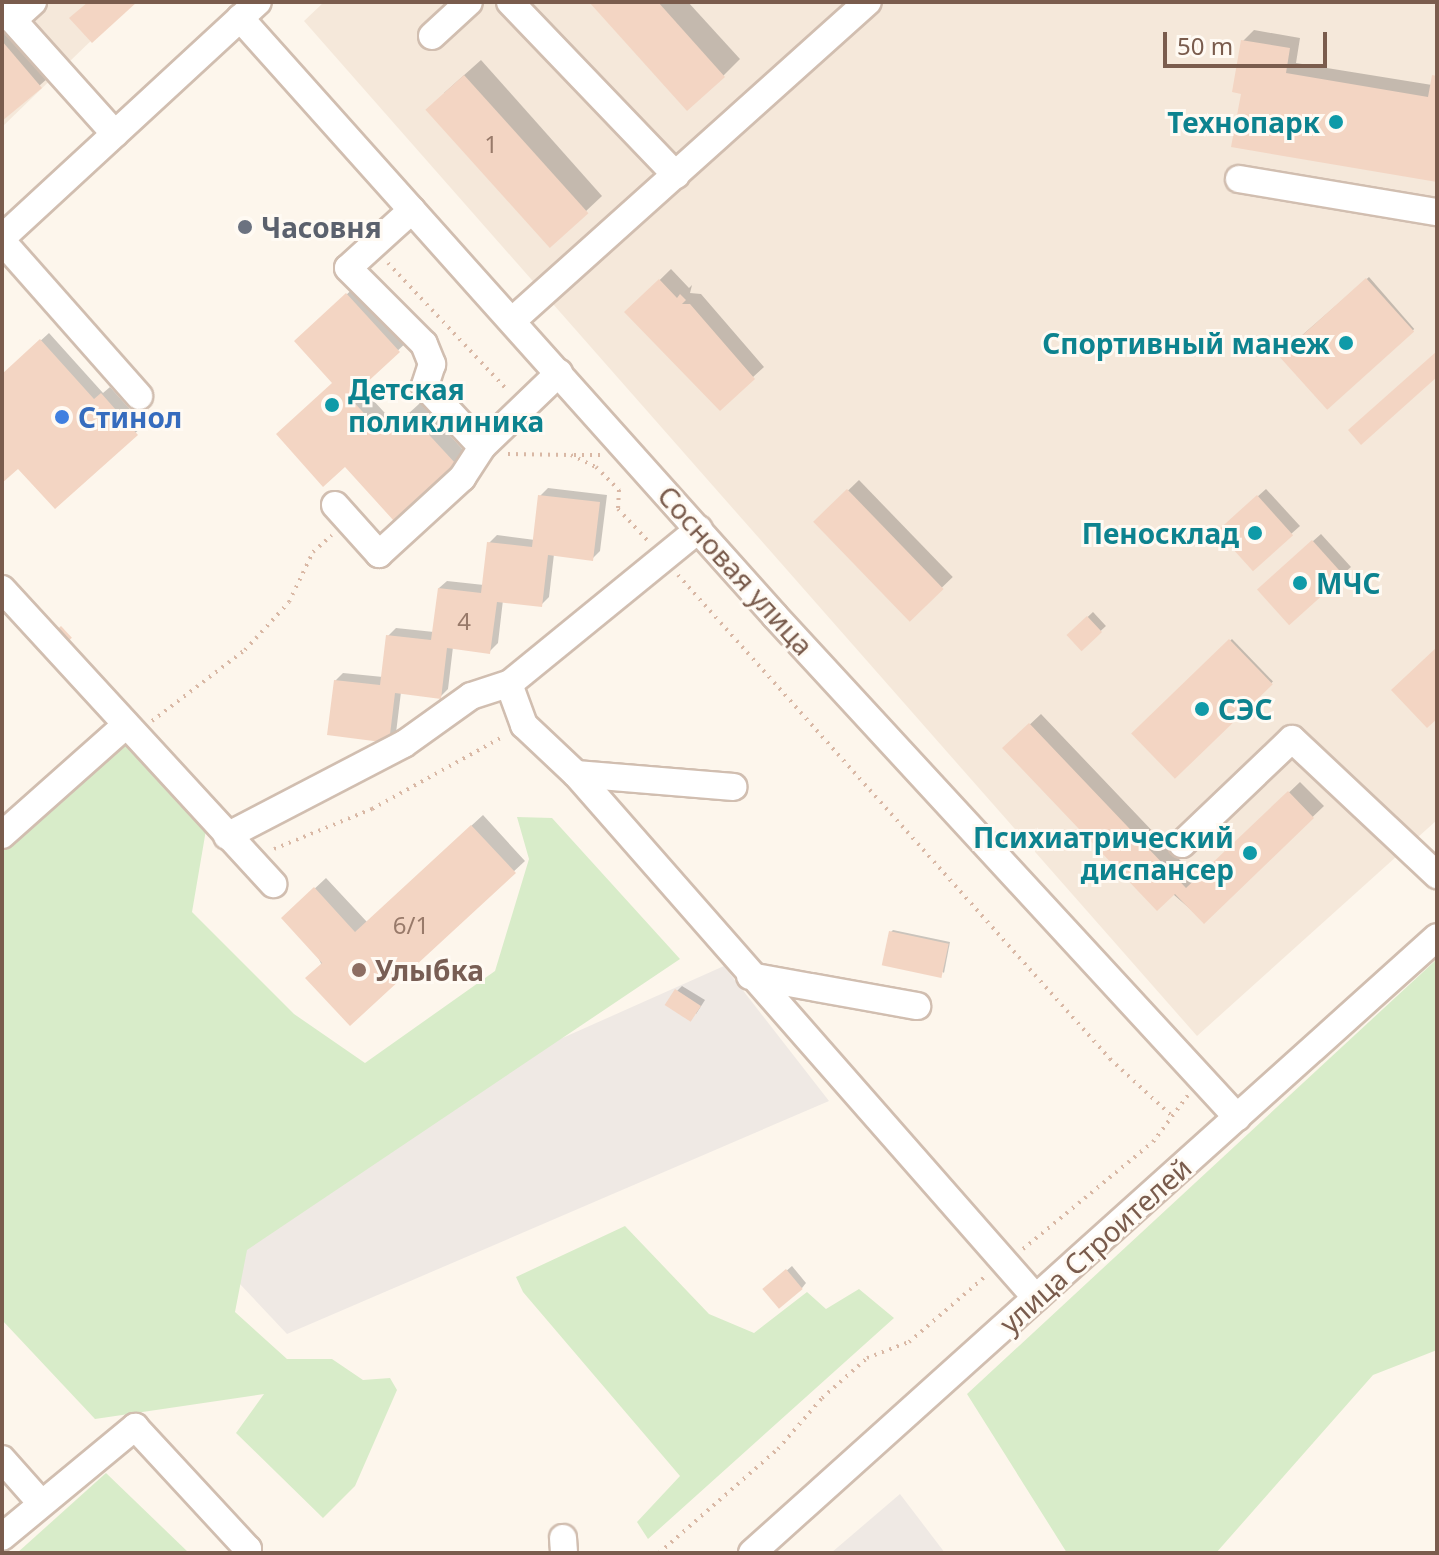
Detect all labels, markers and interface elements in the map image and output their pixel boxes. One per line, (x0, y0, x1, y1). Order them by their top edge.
scale bar (1167, 16, 1331, 66)
text: 50 m (1177, 29, 1233, 62)
place label: Технопарк (1167, 105, 1320, 139)
marker: Технопарк (1327, 113, 1345, 131)
house number: 1 (484, 130, 498, 158)
place label: Часовня (261, 210, 382, 244)
marker: Часовня (236, 218, 254, 236)
place label: Спортивный манеж (1042, 326, 1330, 360)
marker: Спортивный манеж (1337, 334, 1355, 352)
place label: Детская поликлиника (348, 372, 544, 438)
marker: Детская поликлиника (323, 396, 341, 414)
place label: Стинол (78, 400, 182, 434)
marker: Стинол (53, 408, 71, 426)
street label: Сосновая улица (651, 478, 821, 662)
place label: Пеносклад (1082, 516, 1239, 550)
marker: Пеносклад (1246, 524, 1264, 542)
place label: МЧС (1316, 566, 1381, 600)
marker: МЧС (1291, 574, 1309, 592)
house number: 4 (457, 607, 471, 635)
place label: СЭС (1218, 692, 1272, 726)
marker: СЭС (1193, 700, 1211, 718)
place label: Психиатрический диспансер (973, 820, 1234, 886)
marker: Психиатрический диспансер (1241, 844, 1259, 862)
house number: 6/1 (393, 911, 429, 939)
place label: Улыбка (375, 953, 484, 987)
marker: Улыбка (350, 961, 368, 979)
street label: улица Строителей (992, 1150, 1198, 1340)

